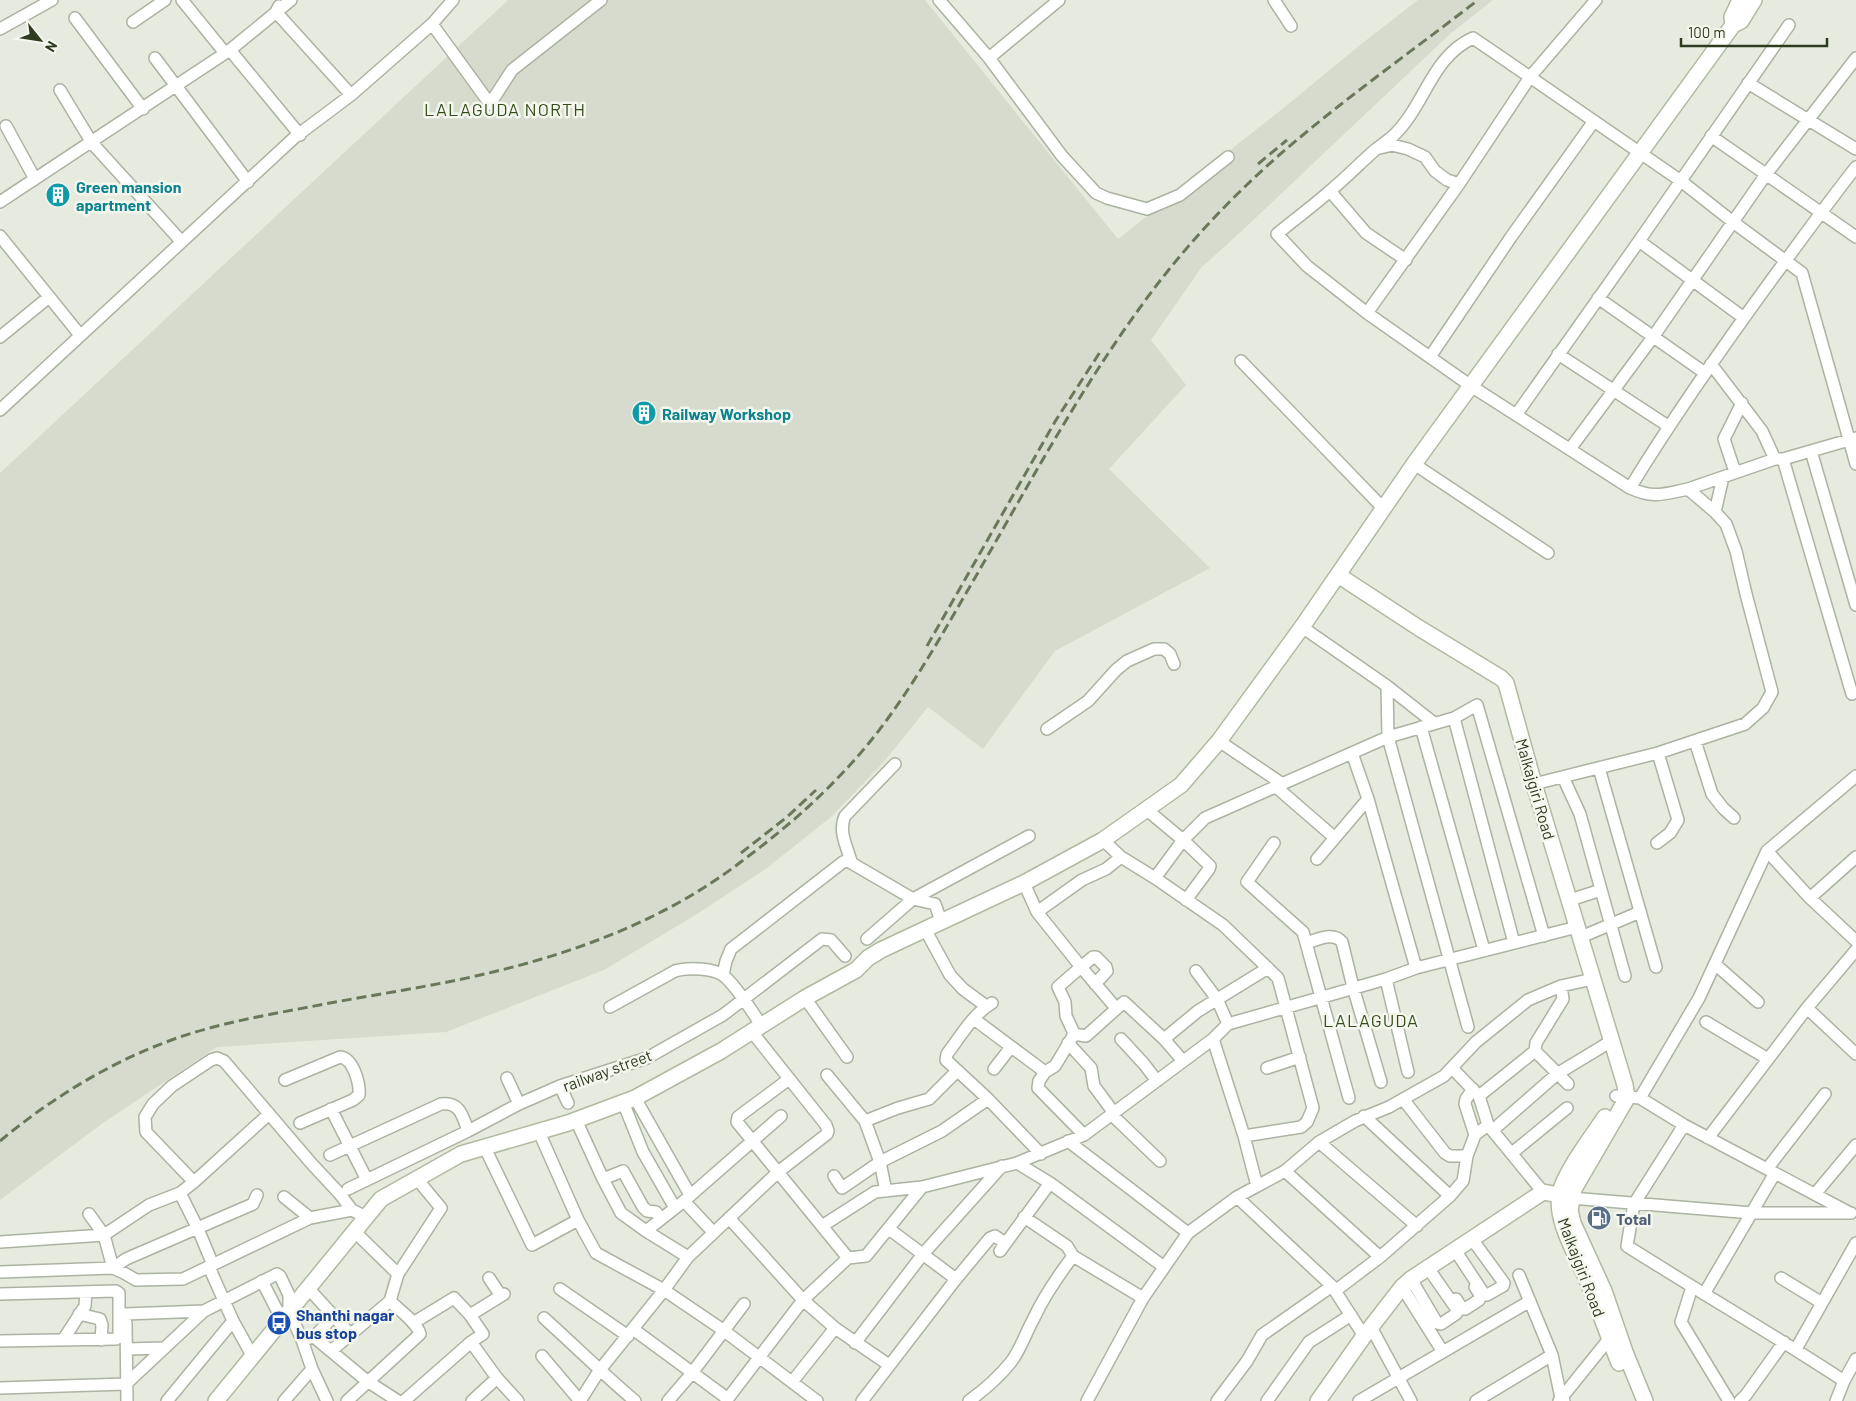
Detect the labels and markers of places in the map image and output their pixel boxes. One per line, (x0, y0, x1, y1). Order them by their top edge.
place label: Green mansion apartment (76, 177, 181, 214)
building icon: Green mansion apartment (45, 182, 71, 208)
building icon: Railway Workshop (631, 400, 657, 426)
place label: Railway Workshop (662, 404, 791, 423)
fuel station icon: Total (1586, 1205, 1612, 1231)
place label: Total (1616, 1209, 1651, 1228)
place label: Shanthi nagar bus stop (296, 1305, 394, 1342)
bus stop icon: Shanthi nagar bus stop (266, 1310, 292, 1336)

